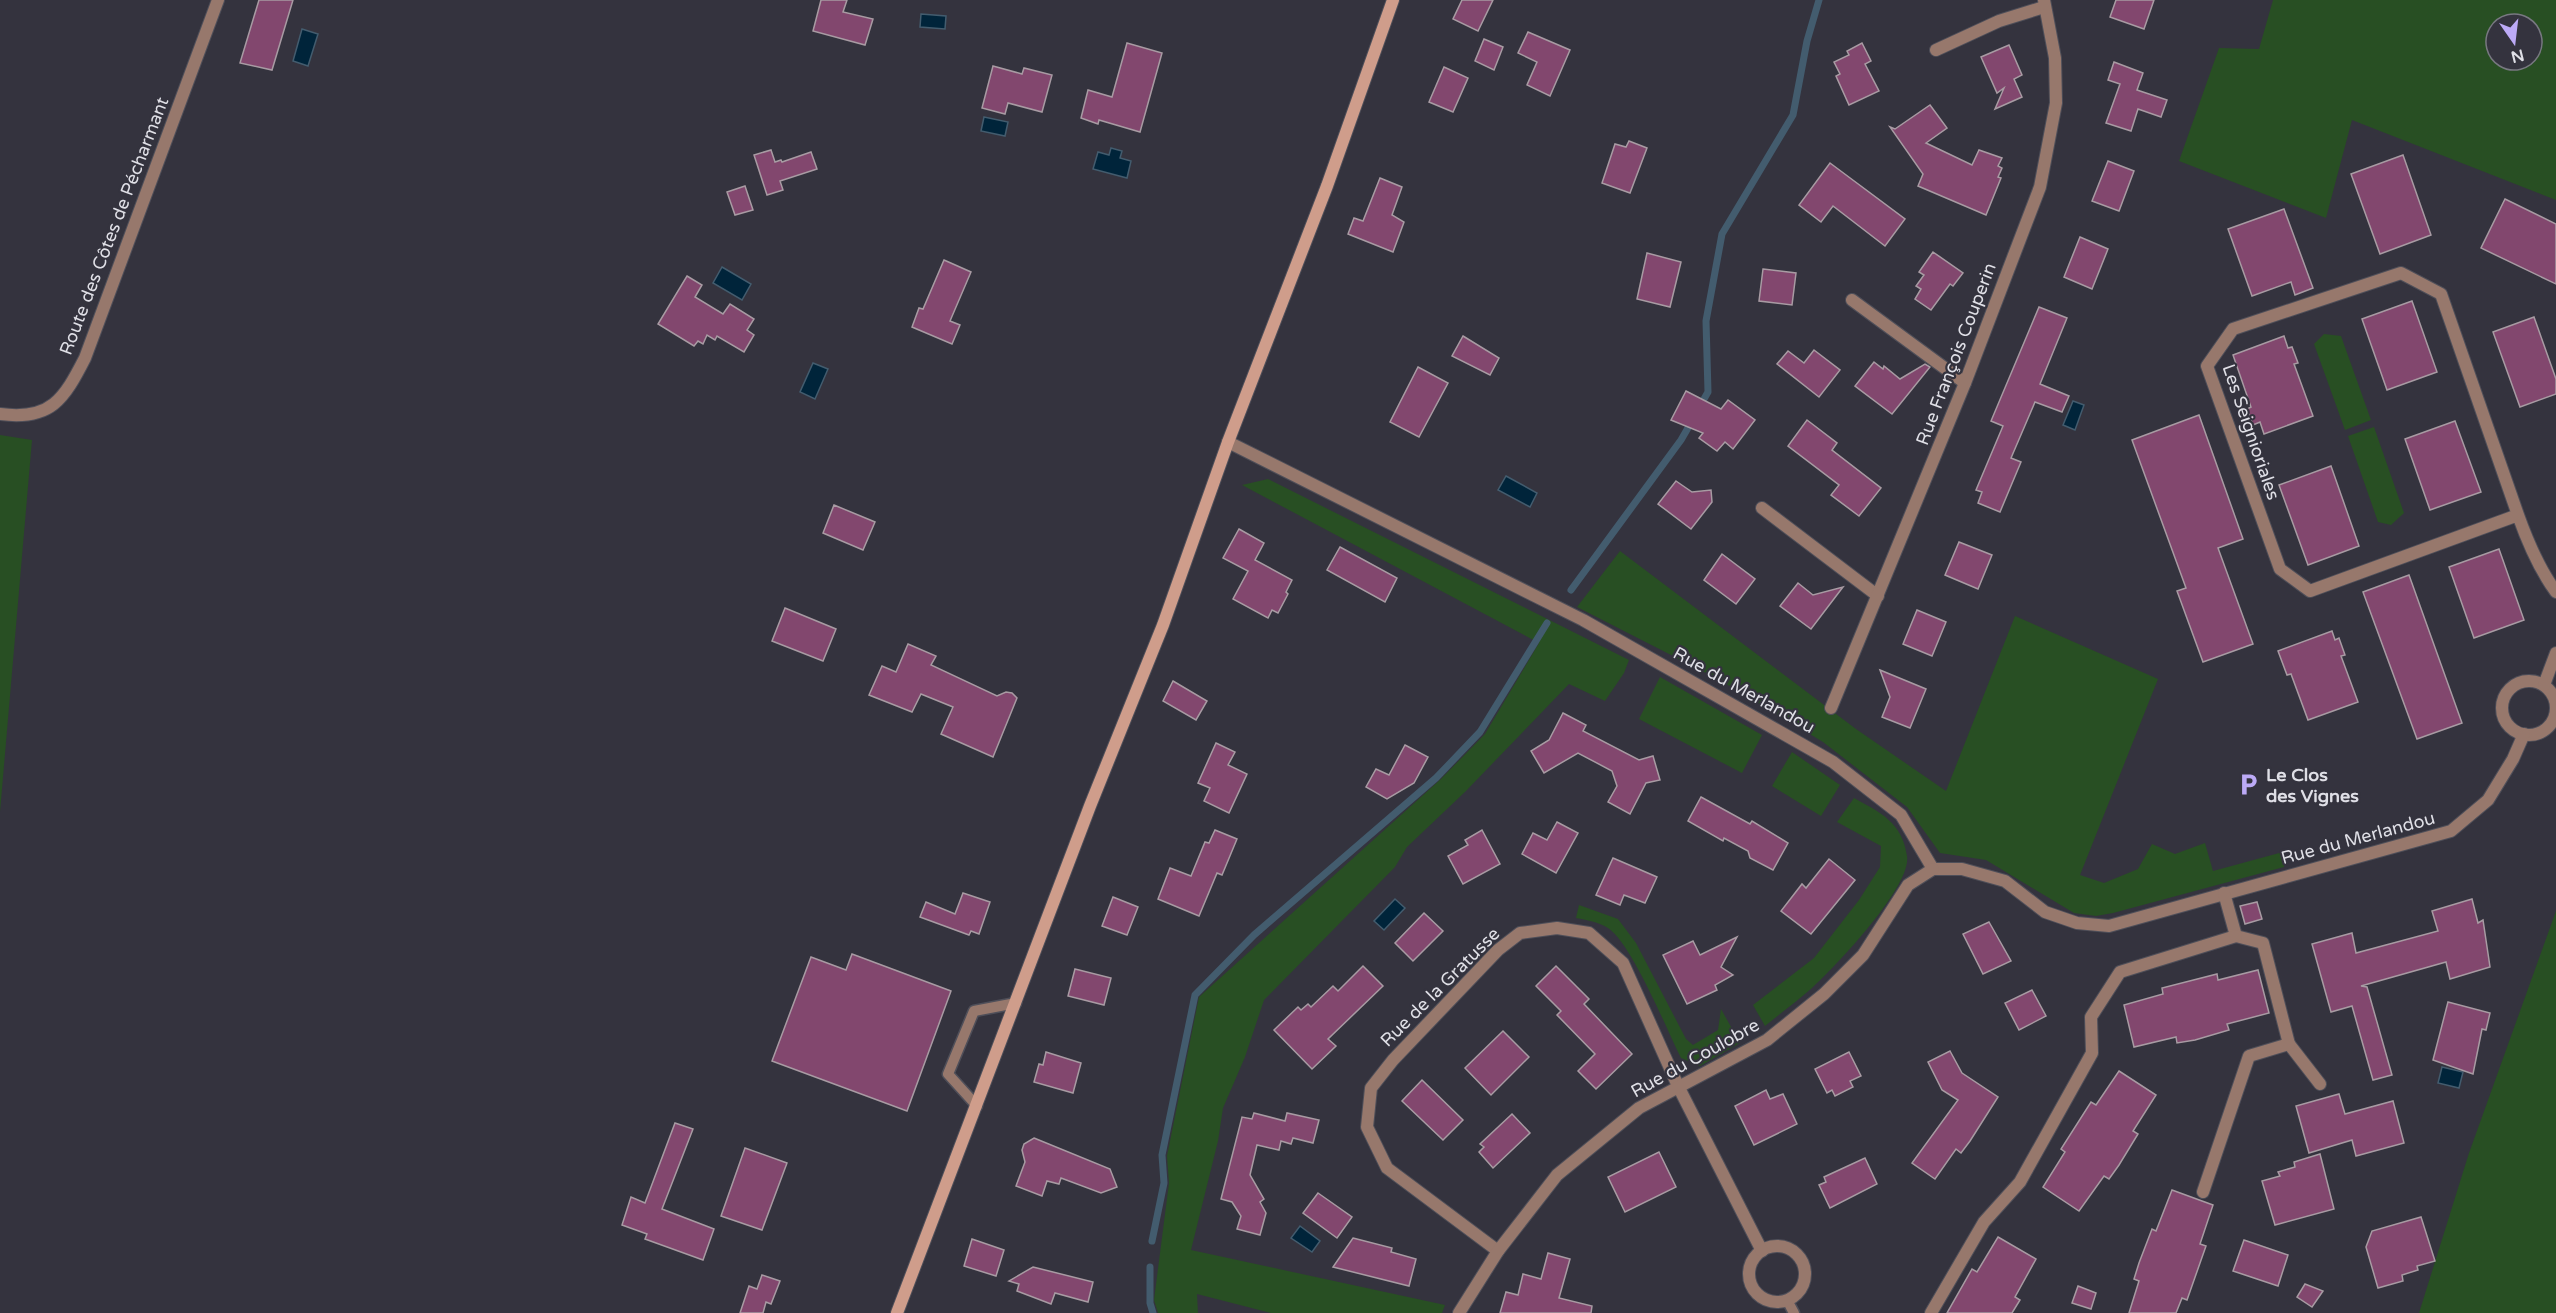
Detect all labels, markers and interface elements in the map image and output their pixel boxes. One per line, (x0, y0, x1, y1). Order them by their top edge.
north arrow (2484, 12, 2544, 72)
text: N (2509, 44, 2526, 67)
street label: Route des Côtes de Pécharmant (55, 94, 174, 358)
street label: Rue François Couperin (1911, 260, 2001, 448)
street label: Les Seignioriales (2217, 361, 2285, 503)
street label: Rue du Merlandou (1669, 642, 1819, 738)
place label: Le Clos des Vignes (2266, 764, 2359, 807)
parking icon: Le Clos des Vignes (2235, 772, 2261, 798)
street label: Rue du Merlandou (2279, 807, 2437, 869)
street label: Rue de la Gratusse (1376, 923, 1504, 1051)
street label: Rue du Coulobre (1627, 1014, 1763, 1102)

